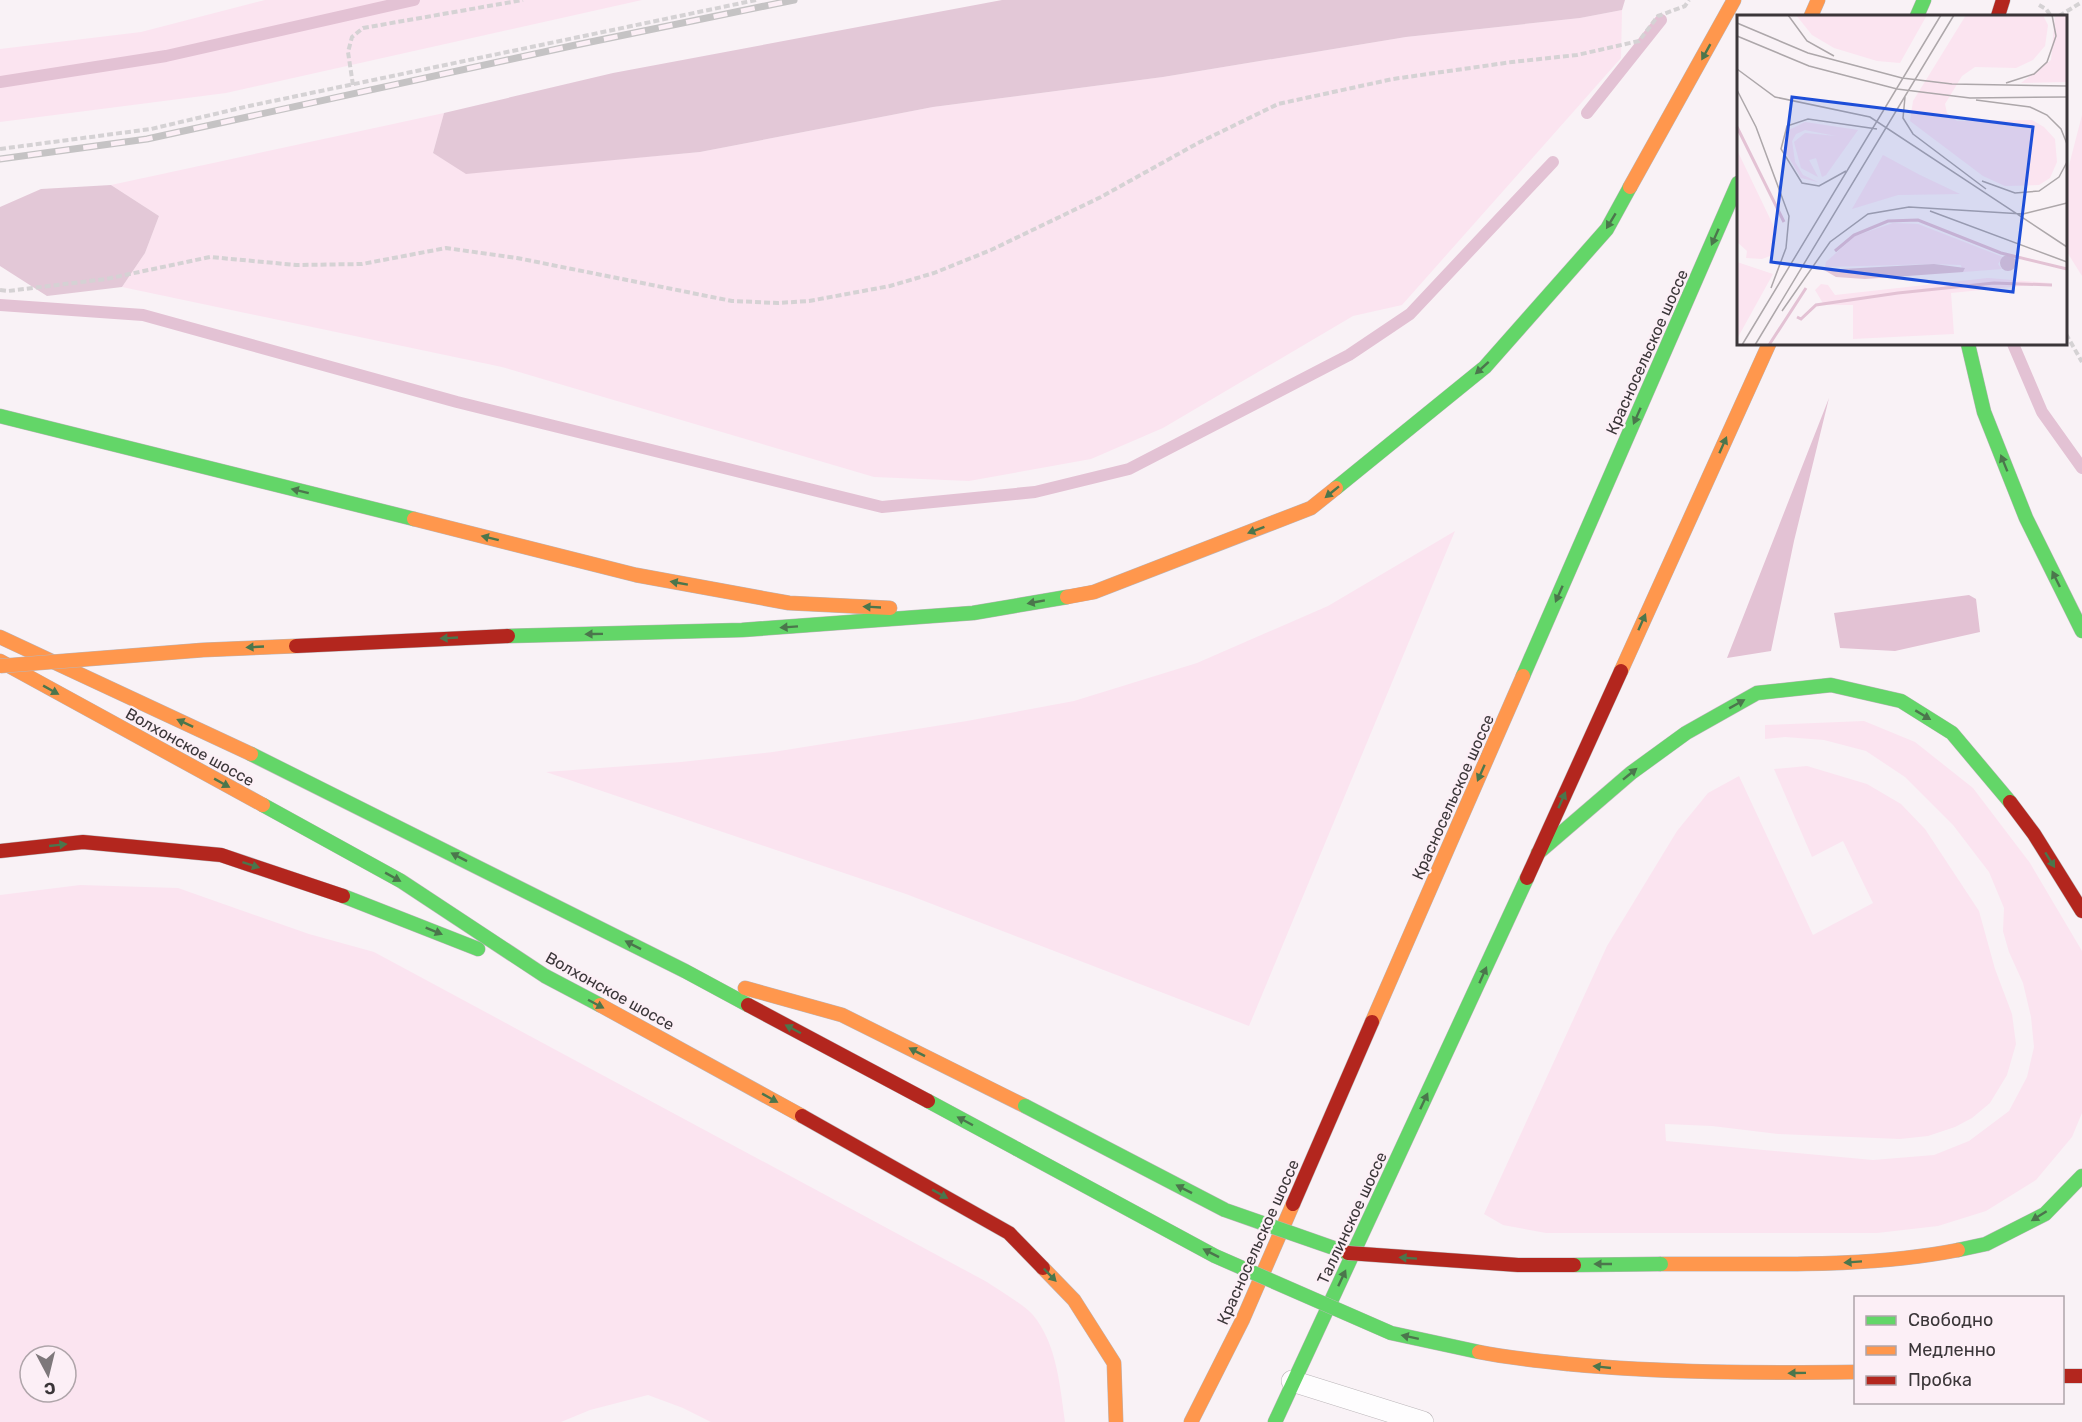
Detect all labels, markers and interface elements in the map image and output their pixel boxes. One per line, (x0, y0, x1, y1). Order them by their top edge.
inset map (1737, 15, 2067, 345)
one-way arrow (1701, 43, 1711, 60)
one-way arrow (1605, 213, 1616, 229)
one-way arrow (1710, 228, 1720, 246)
street label: Красносельское шоссе (1602, 266, 1692, 438)
one-way arrow (1475, 361, 1490, 375)
one-way arrow (1632, 407, 1642, 425)
one-way arrow (1718, 436, 1727, 453)
one-way arrow (1999, 454, 2009, 472)
one-way arrow (1324, 485, 1339, 497)
one-way arrow (291, 486, 310, 496)
one-way arrow (1247, 525, 1265, 535)
one-way arrow (480, 533, 499, 543)
one-way arrow (2051, 570, 2061, 587)
one-way arrow (670, 578, 689, 587)
one-way arrow (1554, 586, 1564, 604)
one-way arrow (1026, 598, 1045, 607)
one-way arrow (863, 603, 882, 612)
one-way arrow (1638, 614, 1647, 631)
one-way arrow (779, 622, 798, 632)
one-way arrow (585, 629, 604, 638)
one-way arrow (440, 634, 459, 643)
one-way arrow (245, 643, 264, 652)
one-way arrow (43, 684, 59, 695)
one-way arrow (1729, 699, 1746, 709)
street label: Волхонское шоссе (122, 704, 258, 790)
one-way arrow (1915, 709, 1931, 720)
street label: Красносельское шоссе (1408, 711, 1498, 883)
one-way arrow (175, 718, 193, 728)
one-way arrow (1476, 764, 1485, 782)
one-way arrow (1622, 768, 1638, 781)
one-way arrow (214, 778, 231, 788)
one-way arrow (1557, 791, 1567, 809)
one-way arrow (49, 840, 68, 850)
one-way arrow (450, 852, 467, 862)
one-way arrow (2044, 852, 2055, 868)
one-way arrow (242, 861, 260, 871)
one-way arrow (385, 872, 402, 882)
one-way arrow (425, 927, 443, 936)
one-way arrow (624, 940, 641, 950)
street label: Волхонское шоссе (542, 948, 678, 1034)
one-way arrow (1478, 966, 1487, 983)
one-way arrow (587, 998, 605, 1008)
one-way arrow (784, 1024, 801, 1034)
one-way arrow (908, 1047, 925, 1057)
one-way arrow (762, 1093, 779, 1103)
one-way arrow (1420, 1093, 1429, 1110)
one-way arrow (956, 1116, 973, 1126)
street label: Таллинское шоссе (1313, 1149, 1391, 1287)
street label: Красносельское шоссе (1213, 1156, 1303, 1328)
one-way arrow (1175, 1184, 1192, 1194)
one-way arrow (932, 1189, 949, 1199)
one-way arrow (2031, 1210, 2048, 1221)
one-way arrow (1202, 1249, 1220, 1259)
one-way arrow (1399, 1253, 1418, 1262)
one-way arrow (1844, 1257, 1863, 1267)
one-way arrow (1593, 1259, 1612, 1269)
one-way arrow (1043, 1267, 1057, 1282)
one-way arrow (1337, 1269, 1346, 1286)
legend (1854, 1296, 2064, 1404)
text: Свободно (1908, 1309, 1993, 1331)
one-way arrow (1400, 1332, 1419, 1341)
text: Медленно (1908, 1339, 1996, 1361)
north arrow (18, 1344, 78, 1404)
one-way arrow (1593, 1363, 1612, 1372)
one-way arrow (1788, 1368, 1807, 1378)
text: Пробка (1908, 1369, 1972, 1391)
text: С (43, 1378, 57, 1399)

